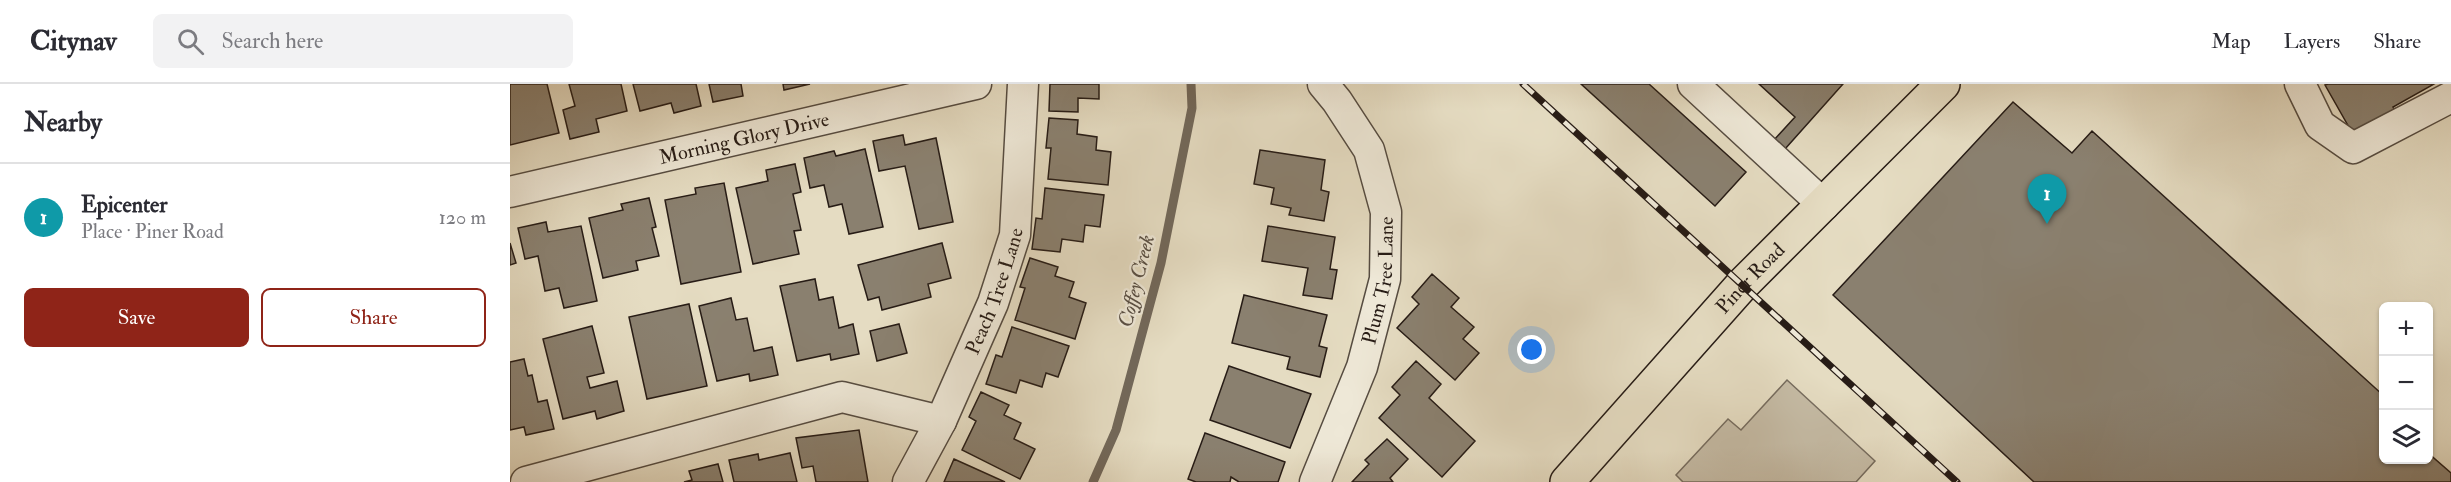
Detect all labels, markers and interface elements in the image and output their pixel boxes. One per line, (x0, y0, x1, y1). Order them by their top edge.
search box (153, 14, 573, 68)
text: Citynav (30, 24, 117, 59)
icon: search (174, 25, 207, 58)
text: Search here (222, 27, 323, 55)
text: Map (2211, 28, 2251, 55)
text: Layers (2284, 28, 2340, 55)
text: Share (2373, 28, 2421, 55)
street label: Morning Glory Drive (656, 106, 831, 170)
text: Nearby (24, 107, 102, 139)
pin: 1 (2028, 174, 2066, 224)
text: Epicenter (81, 191, 167, 219)
text: 1 (40, 205, 47, 230)
text: 120 m (439, 205, 486, 230)
street label: Plum Tree Lane (1356, 216, 1399, 347)
text: Place · Piner Road (81, 219, 224, 244)
street label: Peach Tree Lane (960, 228, 1028, 358)
water label: Coffey Creek (1112, 232, 1161, 330)
street label: Piner Road (1710, 237, 1790, 319)
button: Save (24, 288, 249, 347)
button: Share (261, 288, 486, 347)
map controls (2379, 302, 2433, 464)
button: + (2379, 302, 2433, 356)
your location (1517, 335, 1546, 364)
button: − (2379, 356, 2433, 410)
button: layers (2379, 410, 2433, 464)

